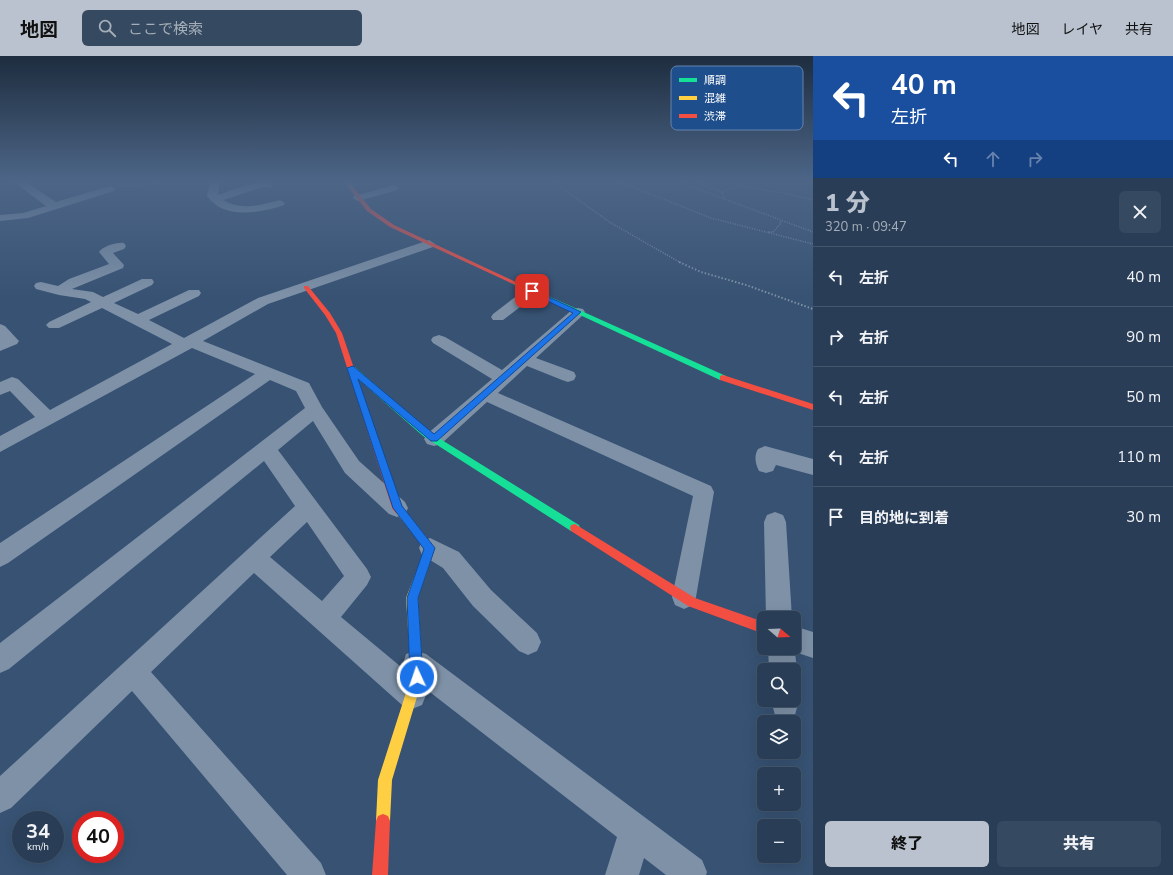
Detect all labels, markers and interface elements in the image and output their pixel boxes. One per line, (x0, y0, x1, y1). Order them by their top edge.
search box (82, 10, 362, 46)
text: 地図 (20, 17, 58, 43)
icon: search (96, 17, 118, 39)
text: ここで検索 (128, 19, 203, 39)
text: 地図 (1011, 20, 1039, 39)
text: レイヤ (1061, 20, 1103, 39)
text: 共有 (1125, 20, 1153, 39)
legend (671, 66, 803, 130)
text: 40 m (891, 66, 957, 104)
icon: left (825, 72, 877, 124)
text: 順調 (704, 73, 726, 88)
text: 混雑 (704, 91, 726, 106)
text: 左折 (891, 105, 927, 129)
text: 渋滞 (704, 109, 726, 124)
icon: left (940, 148, 962, 170)
icon: ahead (982, 148, 1004, 170)
icon: right (1024, 148, 1046, 170)
text: 1 分 (825, 187, 870, 219)
button: close (1119, 191, 1161, 233)
text: 320 m · 09:47 (825, 218, 907, 236)
icon: left (825, 266, 847, 288)
text: 40 m (1126, 267, 1161, 287)
text: 左折 (859, 268, 889, 288)
pin (515, 274, 549, 308)
icon: arrive (521, 280, 543, 302)
icon: right (825, 326, 847, 348)
text: 90 m (1126, 327, 1161, 347)
text: 右折 (859, 328, 889, 348)
icon: left (825, 386, 847, 408)
text: 50 m (1126, 387, 1161, 407)
text: 左折 (859, 388, 889, 408)
icon: left (825, 446, 847, 468)
text: 110 m (1117, 447, 1161, 467)
text: 左折 (859, 448, 889, 468)
icon: arrive (825, 506, 847, 528)
text: 30 m (1126, 507, 1161, 527)
text: 目的地に到着 (859, 508, 949, 528)
north arrow (757, 611, 801, 655)
map controls (757, 611, 801, 863)
position arrow (396, 656, 438, 698)
button: search (757, 663, 801, 707)
button: layers (757, 715, 801, 759)
button: + (757, 767, 801, 811)
speed limit sign: 40 (72, 811, 124, 863)
text: 34 (26, 818, 50, 845)
button: − (757, 819, 801, 863)
button: 終了 (825, 821, 989, 867)
button: 共有 (997, 821, 1161, 867)
text: km/h (27, 840, 49, 854)

